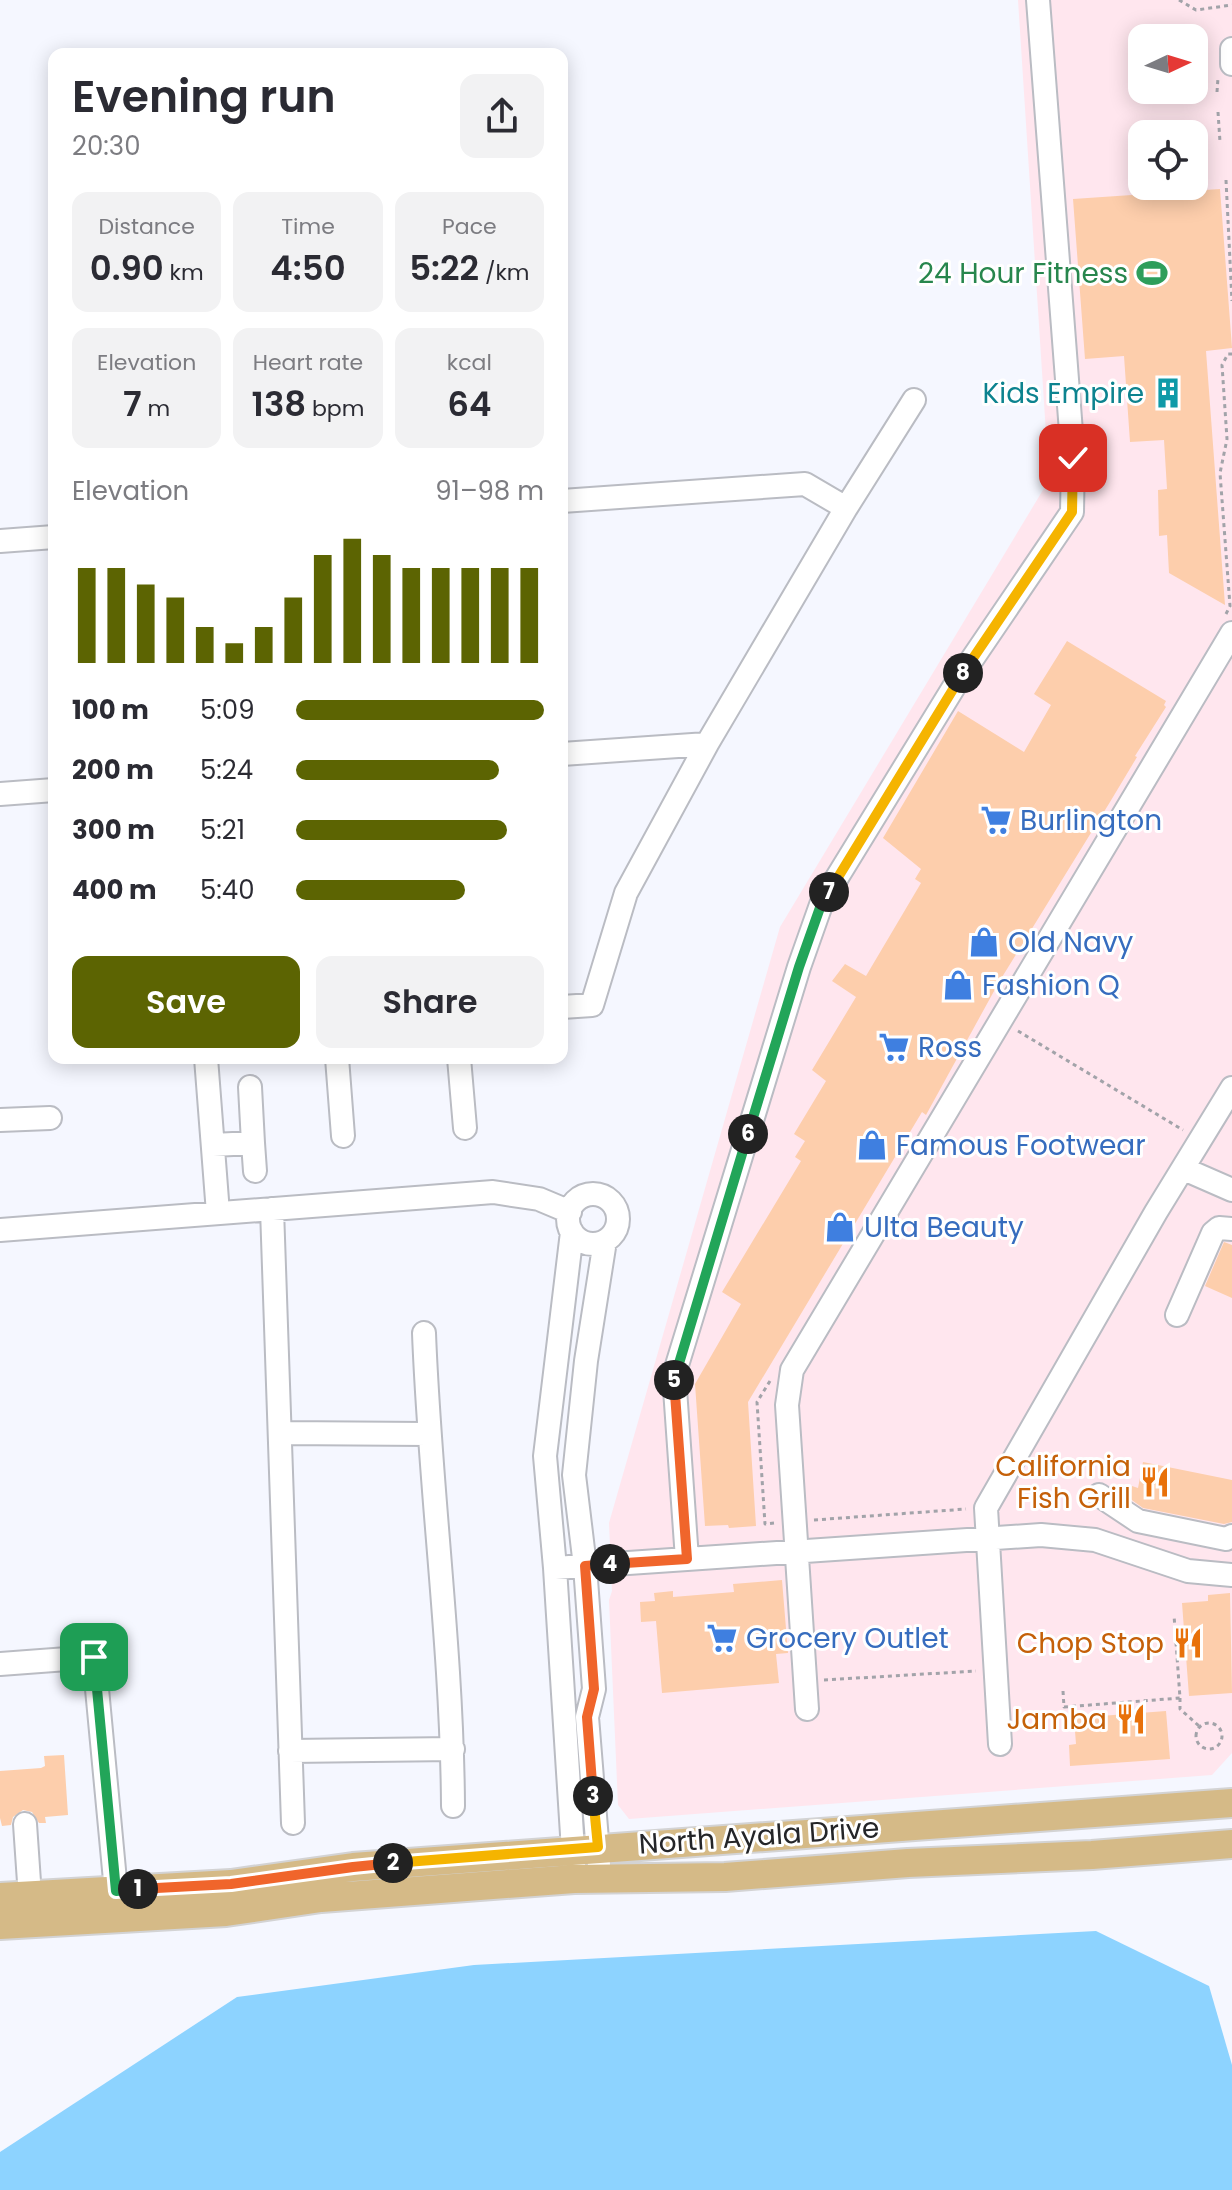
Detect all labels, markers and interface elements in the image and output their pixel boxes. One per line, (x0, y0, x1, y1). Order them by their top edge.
north arrow (1128, 24, 1208, 104)
map controls (1128, 24, 1208, 200)
text: Evening run (72, 66, 336, 127)
button: share (460, 74, 544, 158)
button: locate (1128, 120, 1208, 200)
text: 20:30 (72, 128, 140, 164)
text: Distance (98, 211, 195, 242)
text: Time (281, 211, 335, 242)
text: Pace (442, 211, 497, 242)
text: 0.90 (90, 244, 164, 292)
text: 4:50 (270, 244, 346, 292)
text: 5:22 (409, 244, 479, 292)
place label: 24 Hour Fitness (918, 254, 1128, 293)
sports icon: 24 Hour Fitness (1135, 256, 1169, 290)
text: km (164, 257, 204, 288)
text: /km (479, 257, 529, 288)
text: Elevation (97, 347, 196, 378)
text: Heart rate (253, 347, 363, 378)
text: kcal (447, 347, 492, 378)
place label: Kids Empire (982, 374, 1144, 413)
building icon: Kids Empire (1151, 376, 1185, 410)
text: 7 (123, 380, 142, 428)
text: 138 (252, 380, 306, 428)
text: 64 (447, 380, 491, 428)
text: m (142, 393, 170, 424)
text: bpm (306, 393, 364, 424)
pin (1039, 424, 1107, 492)
icon: check (1051, 436, 1095, 480)
text: Elevation (72, 473, 189, 509)
text: 91–98 m (435, 473, 544, 509)
pin: 8 (943, 653, 983, 693)
text: 8 (956, 657, 970, 688)
text: 100 m (72, 692, 149, 728)
text: 5:09 (200, 692, 255, 728)
text: 200 m (72, 752, 154, 788)
text: 5:24 (200, 752, 253, 788)
place label: Burlington (1020, 801, 1162, 840)
supermarket icon: Burlington (979, 803, 1013, 837)
text: 300 m (72, 812, 155, 848)
text: 5:21 (200, 812, 245, 848)
text: 400 m (72, 872, 157, 908)
text: 5:40 (200, 872, 255, 908)
pin: 7 (809, 872, 849, 912)
text: 7 (823, 876, 835, 907)
place label: Old Navy (1008, 923, 1134, 962)
shop icon: Old Navy (967, 925, 1001, 959)
button: Save (72, 956, 300, 1048)
button: Share (316, 956, 544, 1048)
place label: Fashion Q (982, 966, 1120, 1005)
shop icon: Fashion Q (941, 968, 975, 1002)
place label: Ross (918, 1028, 982, 1067)
supermarket icon: Ross (877, 1030, 911, 1064)
pin: 6 (728, 1114, 768, 1154)
text: 6 (741, 1118, 755, 1149)
place label: Famous Footwear (896, 1126, 1146, 1165)
shop icon: Famous Footwear (855, 1128, 889, 1162)
place label: Ulta Beauty (864, 1208, 1024, 1247)
shop icon: Ulta Beauty (823, 1210, 857, 1244)
pin: 5 (654, 1360, 694, 1400)
text: 5 (667, 1364, 681, 1395)
place label: California Fish Grill (995, 1447, 1131, 1518)
restaurant icon: California Fish Grill (1138, 1465, 1172, 1499)
pin: 4 (590, 1544, 630, 1584)
text: 4 (603, 1548, 617, 1579)
place label: Grocery Outlet (746, 1619, 949, 1658)
supermarket icon: Grocery Outlet (705, 1621, 739, 1655)
pin (60, 1623, 128, 1691)
place label: Chop Stop (1017, 1624, 1164, 1663)
restaurant icon: Chop Stop (1171, 1626, 1205, 1660)
icon: arrive (72, 1635, 116, 1679)
place label: Jamba (1007, 1700, 1107, 1739)
restaurant icon: Jamba (1114, 1702, 1148, 1736)
pin: 3 (573, 1776, 613, 1816)
text: 3 (586, 1780, 600, 1811)
street label: North Ayala Drive (638, 1808, 880, 1864)
pin: 2 (373, 1843, 413, 1883)
text: 2 (387, 1847, 399, 1878)
pin: 1 (118, 1869, 158, 1909)
text: 1 (134, 1873, 142, 1904)

